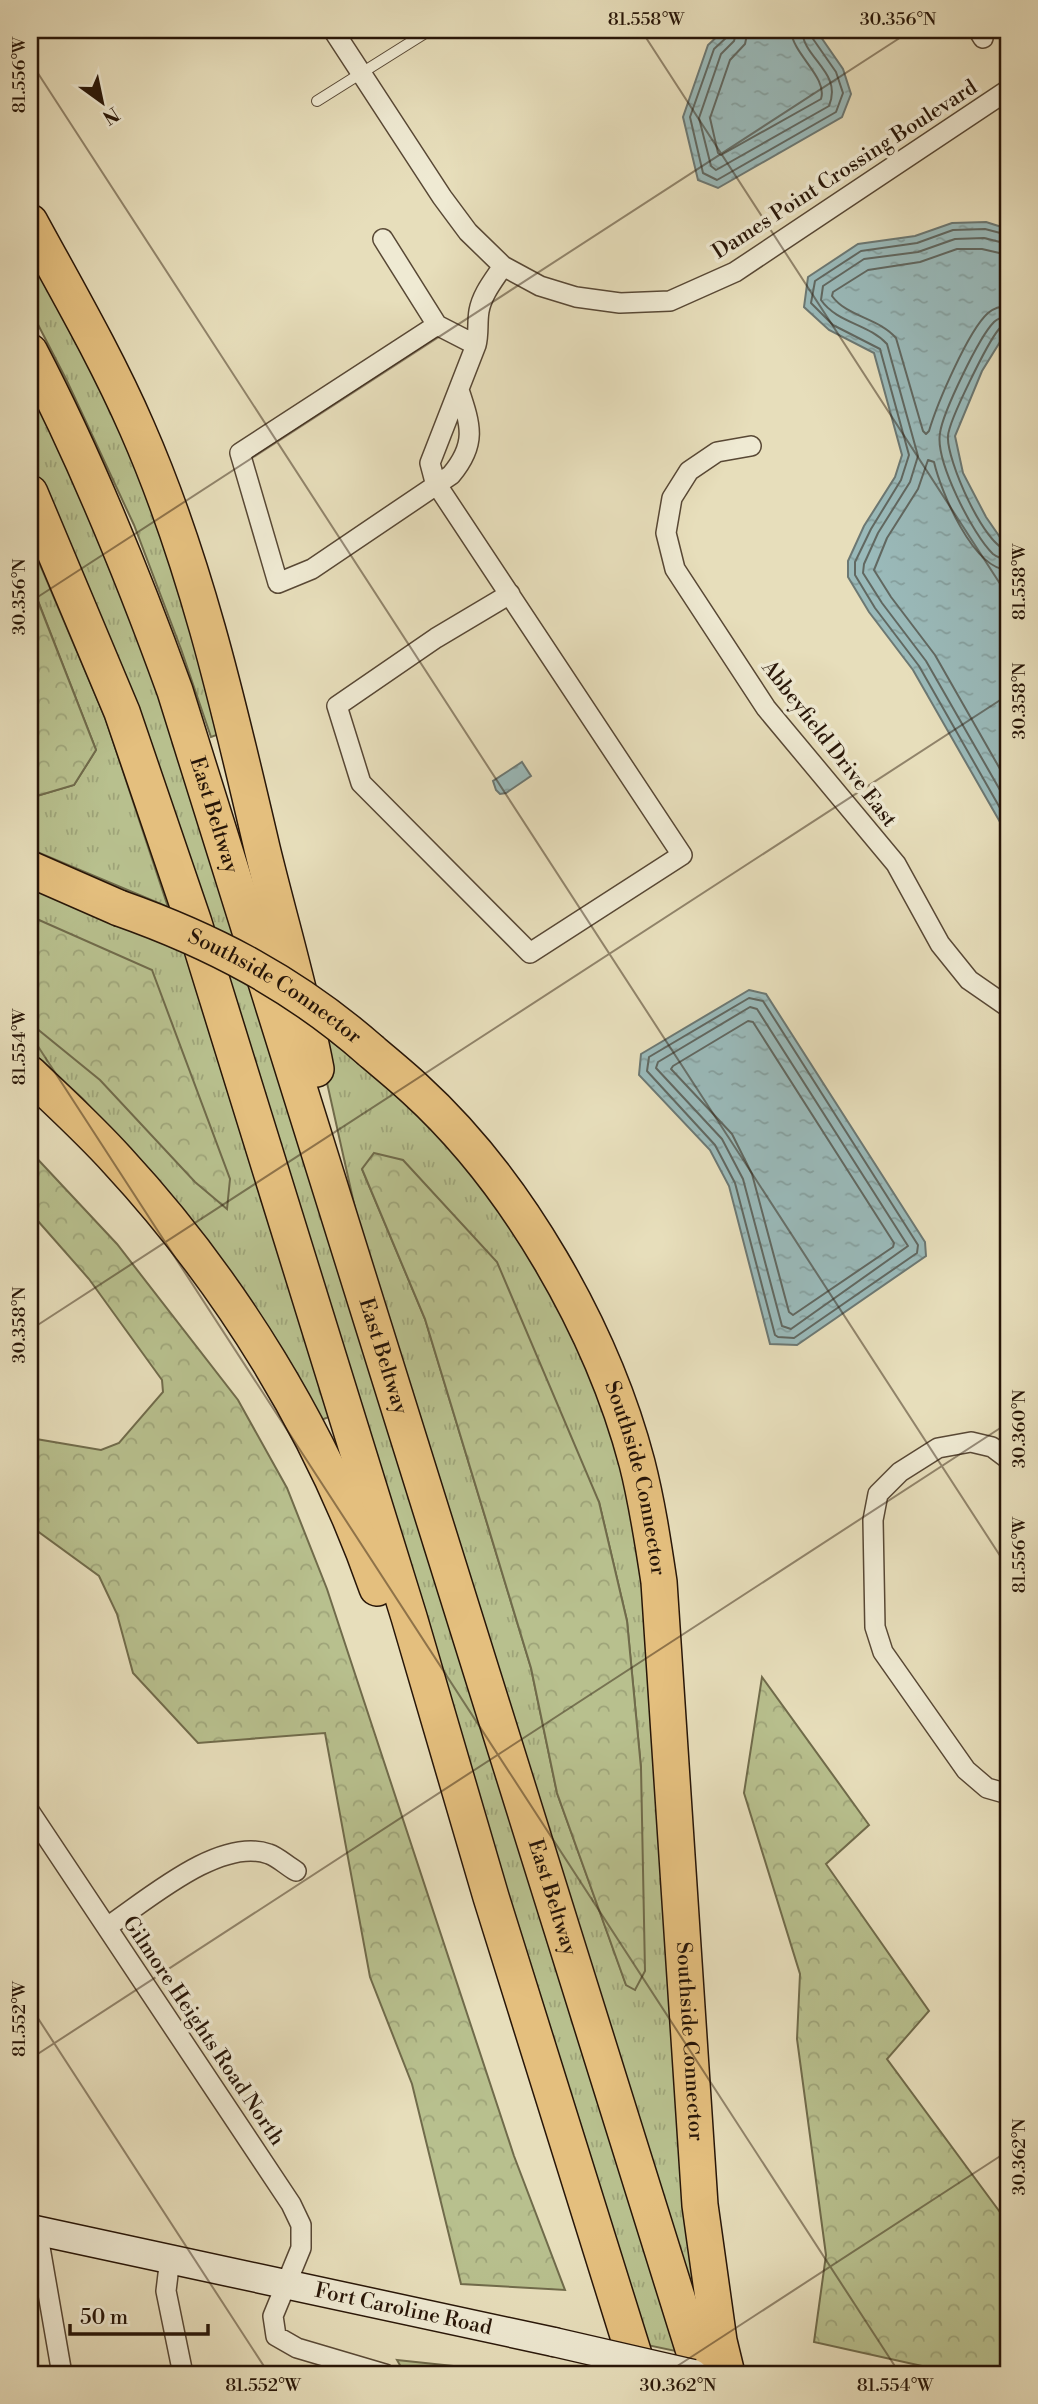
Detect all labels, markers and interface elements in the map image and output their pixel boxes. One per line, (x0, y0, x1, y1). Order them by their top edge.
text: 81.558°W (608, 8, 685, 31)
text: 30.356°N (860, 8, 937, 31)
text: 81.556°W (8, 36, 31, 113)
north arrow (66, 66, 136, 136)
street label: Dames Point Crossing Boulevard (708, 74, 982, 265)
text: N (98, 101, 124, 130)
text: 81.558°W (1008, 543, 1031, 620)
text: 30.356°N (8, 558, 31, 635)
street label: Abbeyfield Drive East (755, 655, 903, 833)
text: 30.358°N (1008, 662, 1031, 739)
street label: East Beltway (183, 754, 244, 877)
street label: Southside Connector (184, 924, 367, 1050)
text: 81.554°W (8, 1008, 31, 1085)
text: 30.358°N (8, 1286, 31, 1363)
street label: East Beltway (353, 1295, 414, 1418)
street label: Southside Connector (598, 1377, 671, 1577)
text: 30.360°N (1008, 1389, 1031, 1468)
text: 81.556°W (1008, 1516, 1031, 1593)
street label: East Beltway (522, 1836, 583, 1960)
street label: Gilmore Heights Road North (116, 1911, 290, 2151)
street label: Southside Connector (670, 1941, 709, 2142)
text: 81.552°W (8, 1980, 31, 2057)
text: 30.362°N (1008, 2118, 1031, 2195)
street label: Fort Caroline Road (312, 2278, 495, 2341)
scale bar (70, 2292, 208, 2336)
text: 50 m (80, 2305, 128, 2331)
text: 81.552°W (225, 2374, 302, 2397)
text: 30.362°N (640, 2374, 717, 2397)
text: 81.554°W (857, 2374, 934, 2397)

